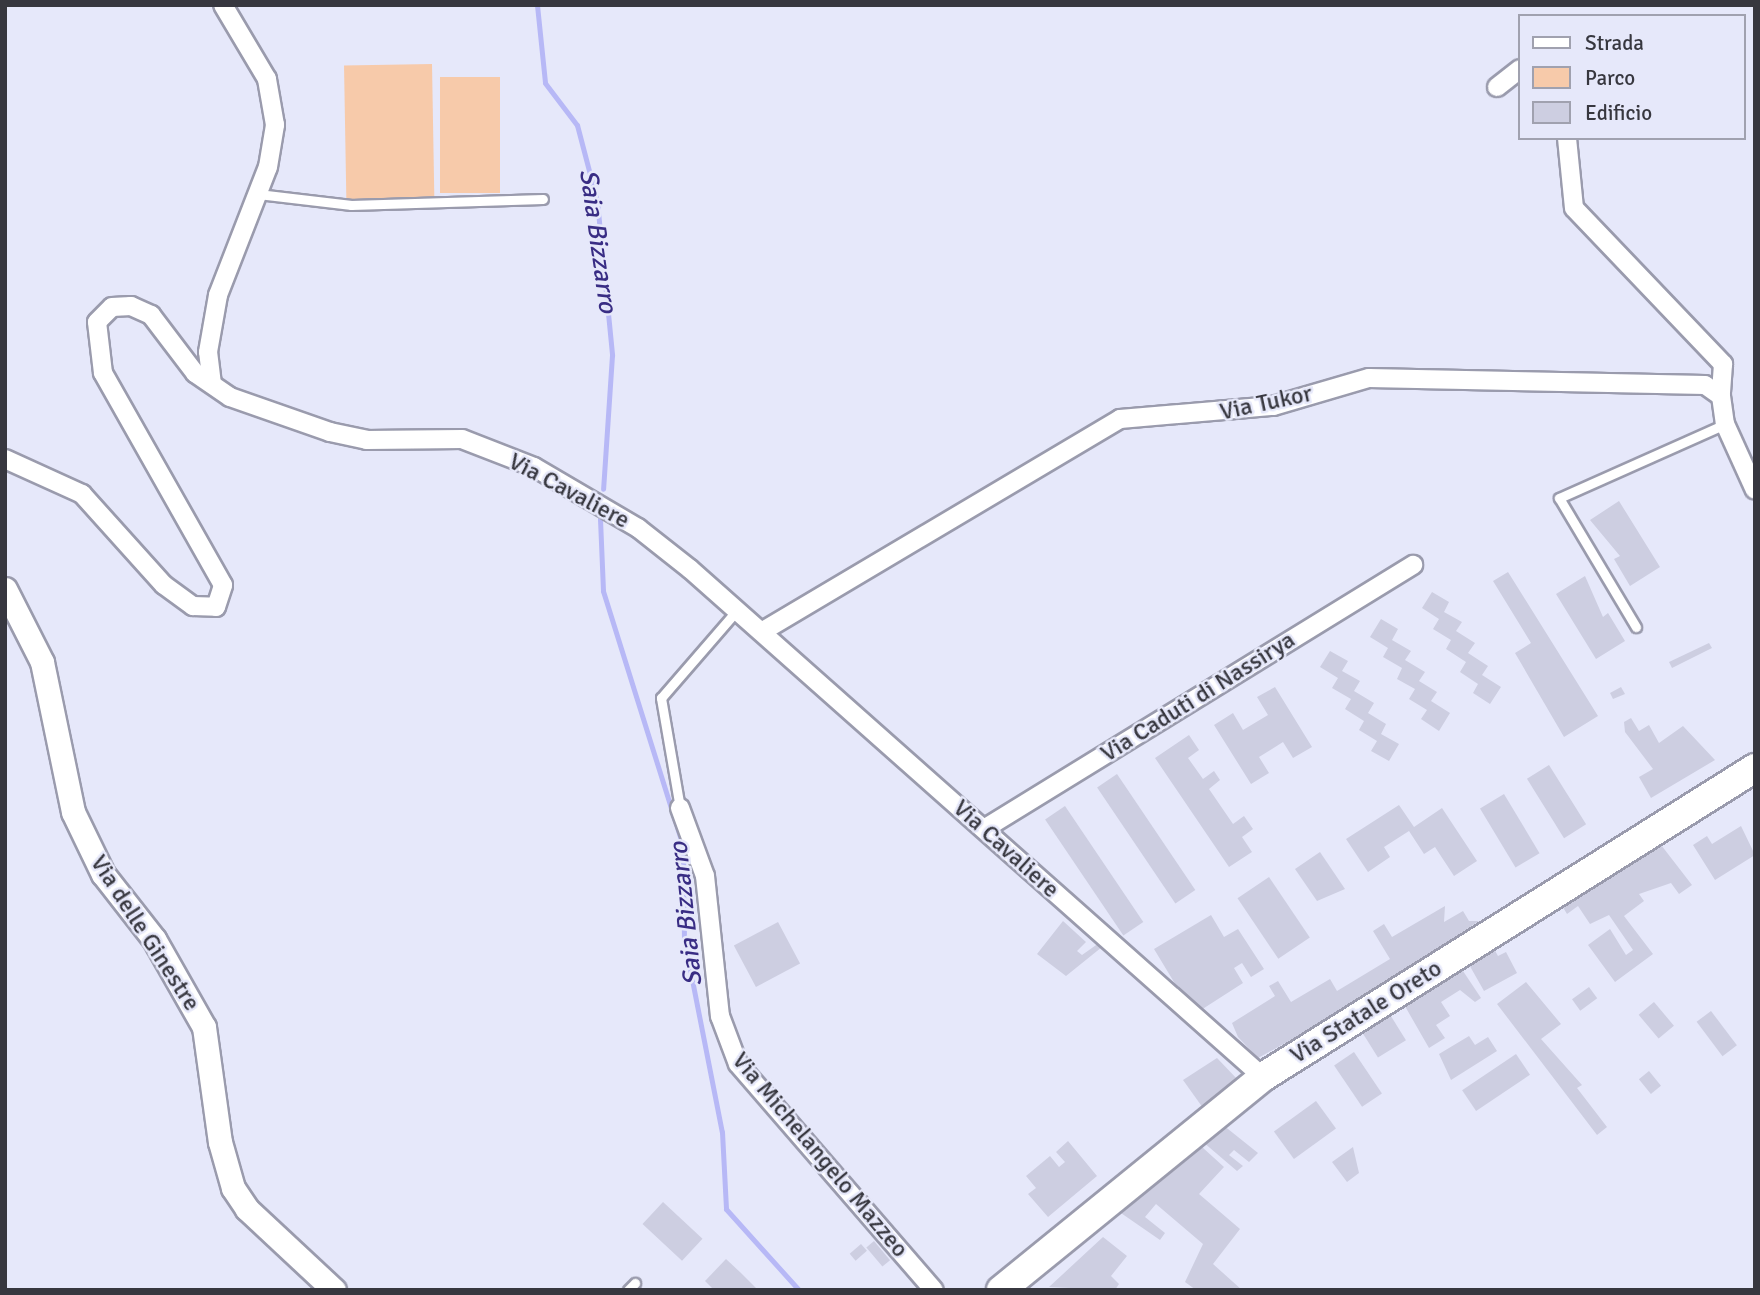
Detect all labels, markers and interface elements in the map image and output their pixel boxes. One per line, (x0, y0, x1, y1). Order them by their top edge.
legend (1518, 14, 1746, 140)
text: Strada (1585, 30, 1644, 56)
text: Parco (1585, 65, 1635, 91)
text: Edificio (1585, 100, 1652, 126)
water label: Saia Bizzarro (571, 167, 623, 315)
street label: Via Tukor (1217, 379, 1315, 427)
street label: Via Cavaliere (504, 447, 634, 535)
street label: Via Caduti di Nassirya (1096, 626, 1300, 768)
street label: Via Cavaliere (947, 794, 1065, 904)
water label: Saia Bizzarro (664, 840, 710, 988)
street label: Via delle Ginestre (84, 850, 206, 1016)
street label: Via Statale Oreto (1285, 954, 1447, 1070)
street label: Via Michelangelo Mazzeo (726, 1047, 914, 1263)

